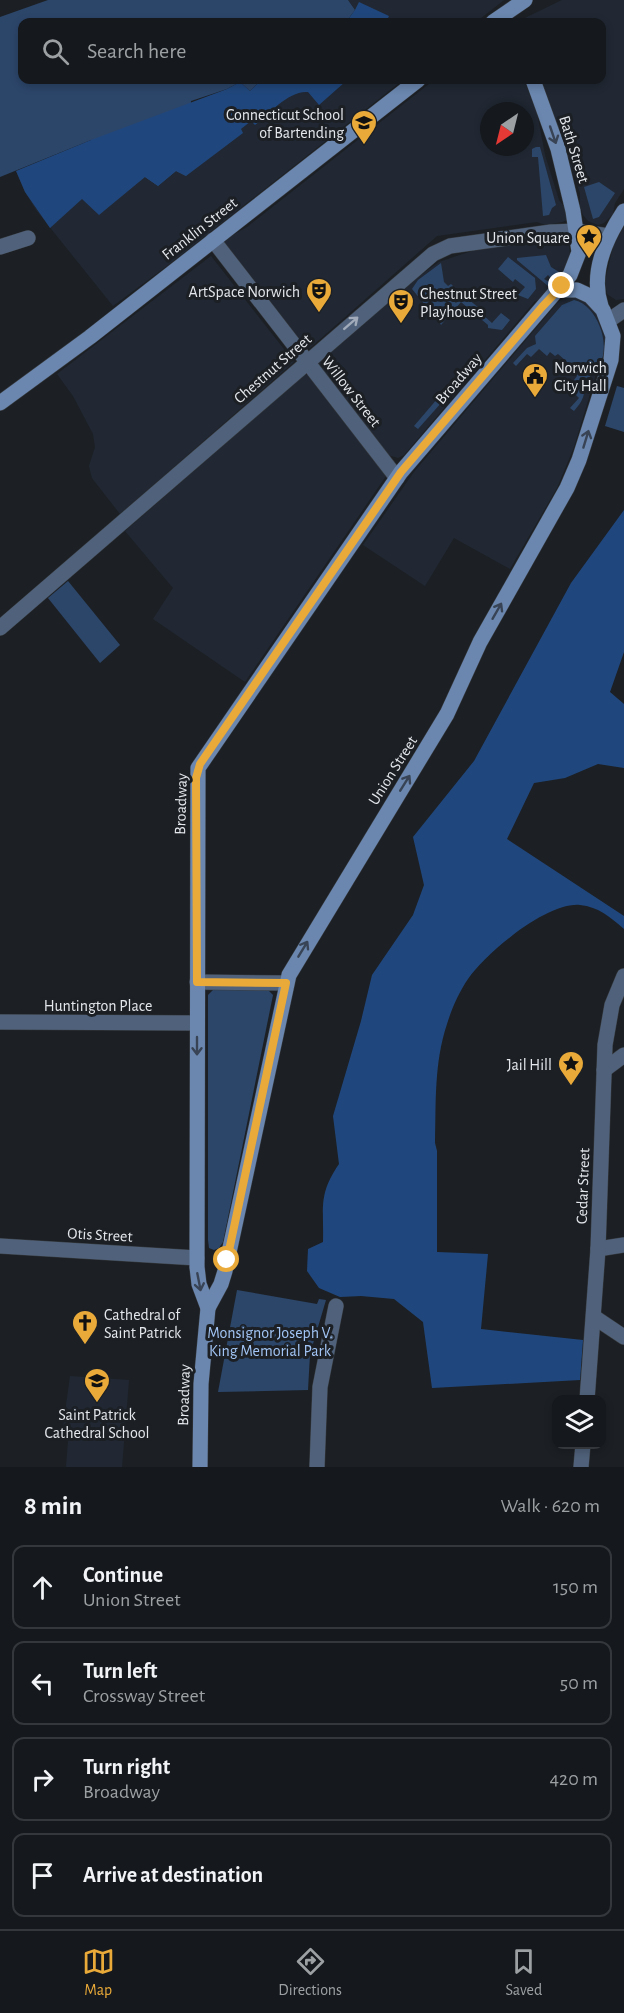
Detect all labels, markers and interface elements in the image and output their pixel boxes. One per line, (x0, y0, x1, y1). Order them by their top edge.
search box (18, 18, 606, 84)
icon: search (39, 35, 72, 68)
text: Search here (87, 40, 186, 62)
north arrow (480, 102, 534, 156)
place label: Connecticut School of Bartending (226, 107, 344, 141)
school or university icon: Connecticut School of Bartending (349, 108, 379, 146)
street label: Bath Street (556, 114, 592, 185)
one-way arrow (549, 125, 560, 143)
street label: Franklin Street (159, 195, 240, 263)
place icon: Union Square (574, 222, 604, 260)
place label: Union Square (486, 230, 570, 246)
route end (548, 272, 574, 298)
theatre icon: ArtSpace Norwich (304, 276, 334, 314)
place label: ArtSpace Norwich (189, 284, 300, 300)
place label: Chestnut Street Playhouse (420, 286, 517, 321)
theatre icon: Chestnut Street Playhouse (386, 287, 416, 325)
one-way arrow (343, 316, 358, 330)
street label: Chestnut Street (231, 331, 314, 407)
street label: Broadway (432, 350, 486, 408)
street label: Willow Street (319, 353, 384, 430)
place label: Norwich City Hall (554, 360, 607, 395)
public building icon: Norwich City Hall (520, 361, 550, 399)
one-way arrow (582, 430, 593, 449)
one-way arrow (491, 603, 503, 620)
street label: Union Street (365, 733, 420, 808)
street label: Broadway (172, 773, 191, 835)
one-way arrow (400, 775, 412, 792)
one-way arrow (298, 941, 310, 958)
street label: Huntington Place (44, 998, 152, 1014)
one-way arrow (191, 1035, 203, 1055)
place icon: Jail Hill (556, 1049, 586, 1087)
place label: Jail Hill (507, 1057, 552, 1073)
street label: Cedar Street (574, 1148, 592, 1224)
street label: Otis Street (67, 1225, 133, 1245)
route start (213, 1246, 239, 1272)
one-way arrow (194, 1272, 205, 1292)
place label: Cathedral of Saint Patrick (104, 1307, 182, 1341)
church icon: Cathedral of Saint Patrick (70, 1308, 100, 1346)
park label: Monsignor Joseph V. King Memorial Park (207, 1325, 333, 1359)
street label: Broadway (175, 1364, 194, 1426)
school or university icon: Saint Patrick Cathedral School (82, 1366, 112, 1404)
map controls (552, 1395, 606, 1449)
button: layers (552, 1395, 606, 1449)
place label: Saint Patrick Cathedral School (44, 1407, 150, 1441)
text: 8 min (24, 1493, 82, 1519)
text: Walk · 620 m (500, 1496, 600, 1516)
text: Continue (83, 1564, 163, 1586)
icon: ahead (26, 1571, 59, 1604)
text: 150 m (553, 1577, 598, 1597)
text: Union Street (83, 1590, 181, 1610)
text: Turn left (83, 1660, 157, 1682)
icon: left (26, 1667, 59, 1700)
text: 50 m (560, 1673, 598, 1693)
text: Crossway Street (83, 1686, 205, 1706)
text: Turn right (83, 1756, 170, 1778)
icon: right (26, 1763, 59, 1796)
text: 420 m (549, 1769, 598, 1789)
text: Broadway (83, 1782, 160, 1802)
icon: arrive (26, 1859, 59, 1892)
text: Arrive at destination (83, 1864, 263, 1886)
tab: Map (82, 1945, 115, 2000)
tab: Directions (278, 1945, 342, 2000)
tab: Saved (506, 1945, 542, 2000)

